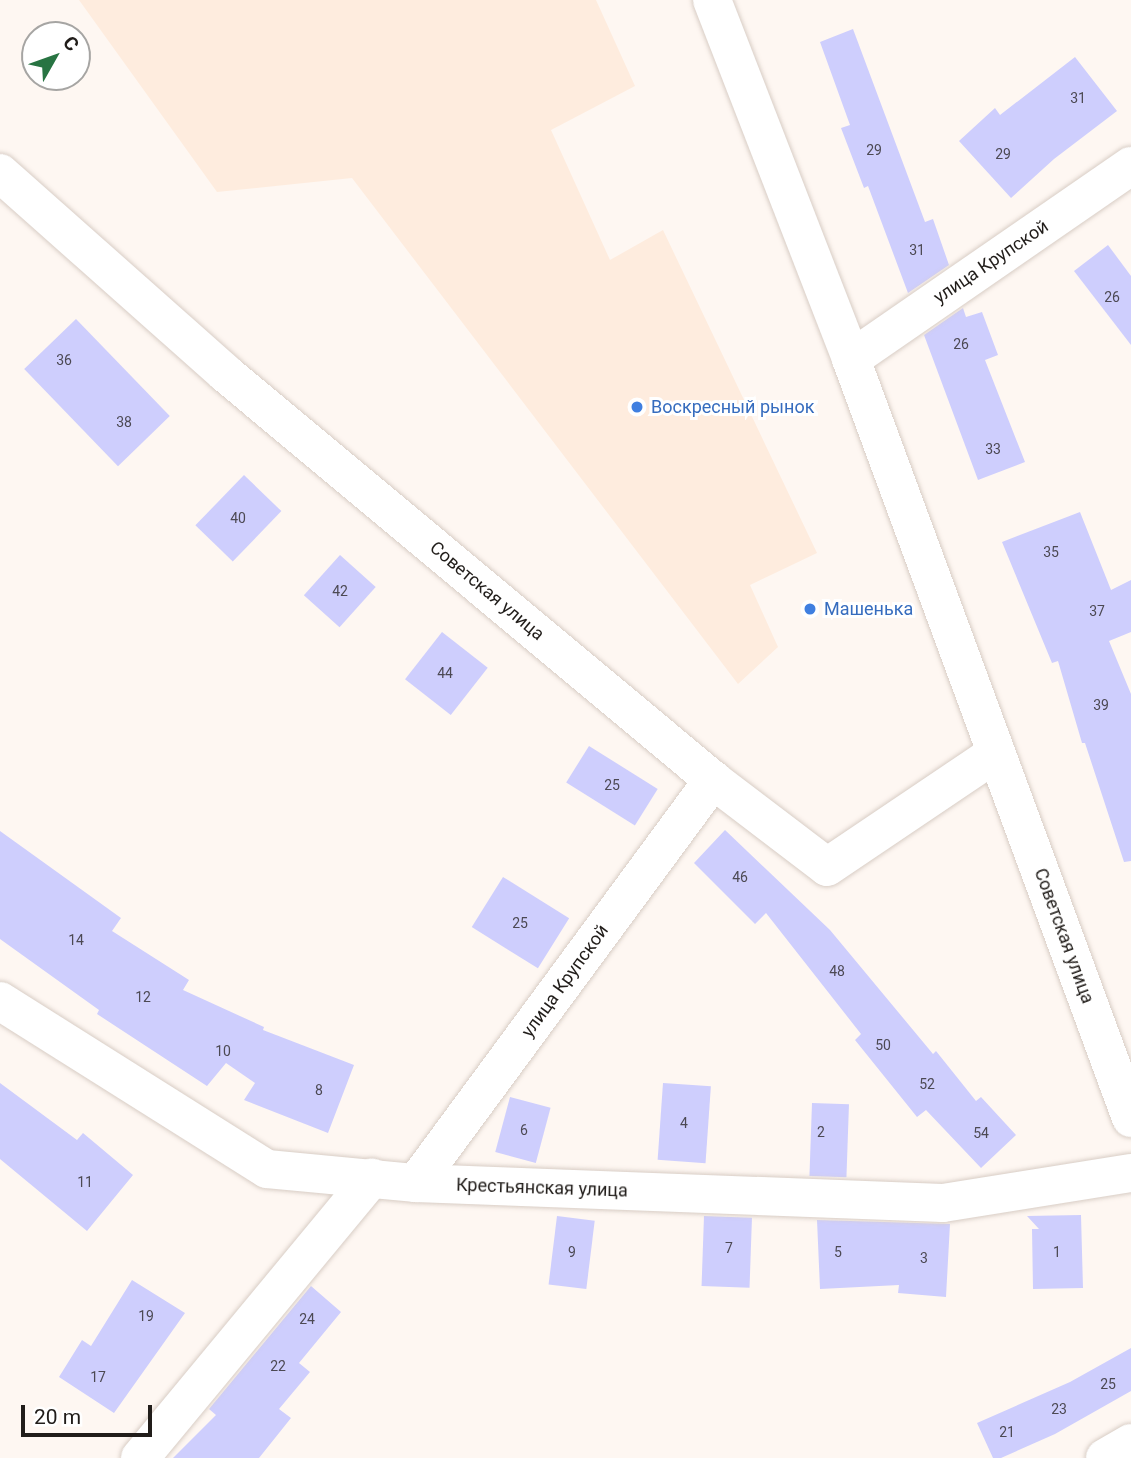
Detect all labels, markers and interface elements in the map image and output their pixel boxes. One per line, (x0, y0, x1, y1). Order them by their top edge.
north arrow (21, 21, 91, 91)
text: С (58, 31, 84, 56)
house number: 31 (1070, 90, 1086, 106)
house number: 29 (866, 142, 882, 158)
house number: 29 (995, 146, 1011, 162)
street label: улица Крупской (930, 216, 1052, 308)
house number: 31 (909, 242, 925, 258)
house number: 26 (1104, 289, 1120, 305)
house number: 26 (953, 336, 969, 352)
house number: 36 (56, 352, 72, 368)
place label: Воскресный рынок (651, 396, 814, 418)
marker: Воскресный рынок (629, 399, 645, 415)
house number: 38 (116, 414, 132, 430)
house number: 33 (985, 441, 1001, 457)
house number: 40 (230, 510, 246, 526)
street label: Советская улица (426, 537, 548, 645)
house number: 35 (1043, 544, 1059, 560)
house number: 42 (332, 583, 348, 599)
place label: Машенька (824, 598, 913, 620)
marker: Машенька (802, 601, 818, 617)
house number: 37 (1089, 603, 1105, 619)
house number: 44 (437, 665, 453, 681)
house number: 39 (1093, 697, 1109, 713)
house number: 25 (604, 777, 620, 793)
street label: Советская улица (1030, 865, 1098, 1007)
house number: 46 (732, 869, 748, 885)
house number: 25 (512, 915, 528, 931)
street label: улица Крупской (517, 921, 613, 1041)
house number: 14 (68, 932, 84, 948)
house number: 48 (829, 963, 845, 979)
house number: 12 (135, 989, 151, 1005)
house number: 50 (875, 1037, 891, 1053)
house number: 10 (215, 1043, 231, 1059)
house number: 52 (919, 1076, 935, 1092)
house number: 8 (315, 1082, 323, 1098)
house number: 4 (680, 1115, 688, 1131)
house number: 6 (520, 1122, 528, 1138)
house number: 2 (817, 1124, 825, 1140)
house number: 54 (973, 1125, 989, 1141)
house number: 11 (77, 1174, 93, 1190)
street label: Крестьянская улица (456, 1174, 628, 1202)
house number: 7 (725, 1240, 733, 1256)
house number: 9 (568, 1244, 576, 1260)
house number: 5 (834, 1244, 842, 1260)
house number: 1 (1053, 1244, 1061, 1260)
house number: 3 (920, 1250, 928, 1266)
house number: 19 (138, 1308, 154, 1324)
house number: 24 (299, 1311, 315, 1327)
house number: 22 (270, 1358, 286, 1374)
house number: 17 (90, 1369, 106, 1385)
house number: 25 (1100, 1376, 1116, 1392)
scale bar (24, 1392, 156, 1436)
house number: 23 (1051, 1401, 1067, 1417)
text: 20 m (34, 1405, 81, 1429)
house number: 21 (999, 1424, 1015, 1440)

